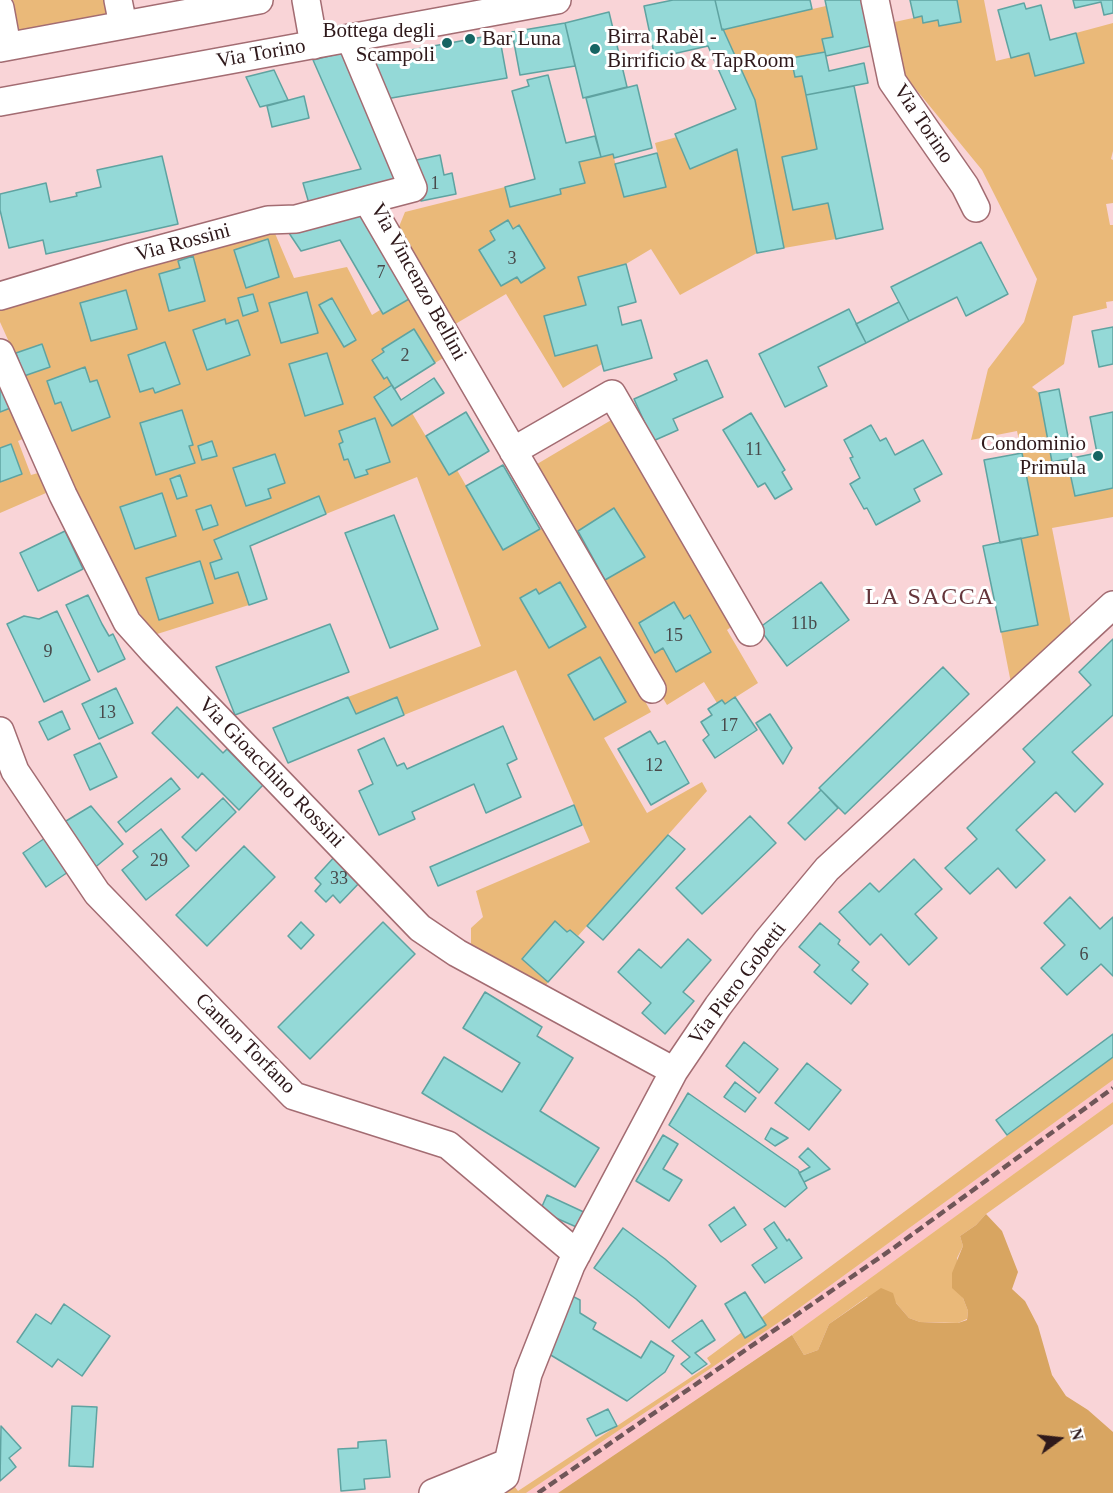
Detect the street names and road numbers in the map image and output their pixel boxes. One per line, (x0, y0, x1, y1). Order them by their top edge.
street label: Via Torino (214, 34, 308, 74)
street label: Via Torino (887, 80, 959, 168)
street label: Via Vincenzo Bellini (364, 199, 472, 365)
street label: Via Rossini (133, 218, 233, 268)
street label: Via Gioacchino Rossini (193, 693, 349, 853)
street label: Via Piero Gobetti (684, 918, 792, 1050)
street label: Canton Torfano (189, 988, 301, 1100)

